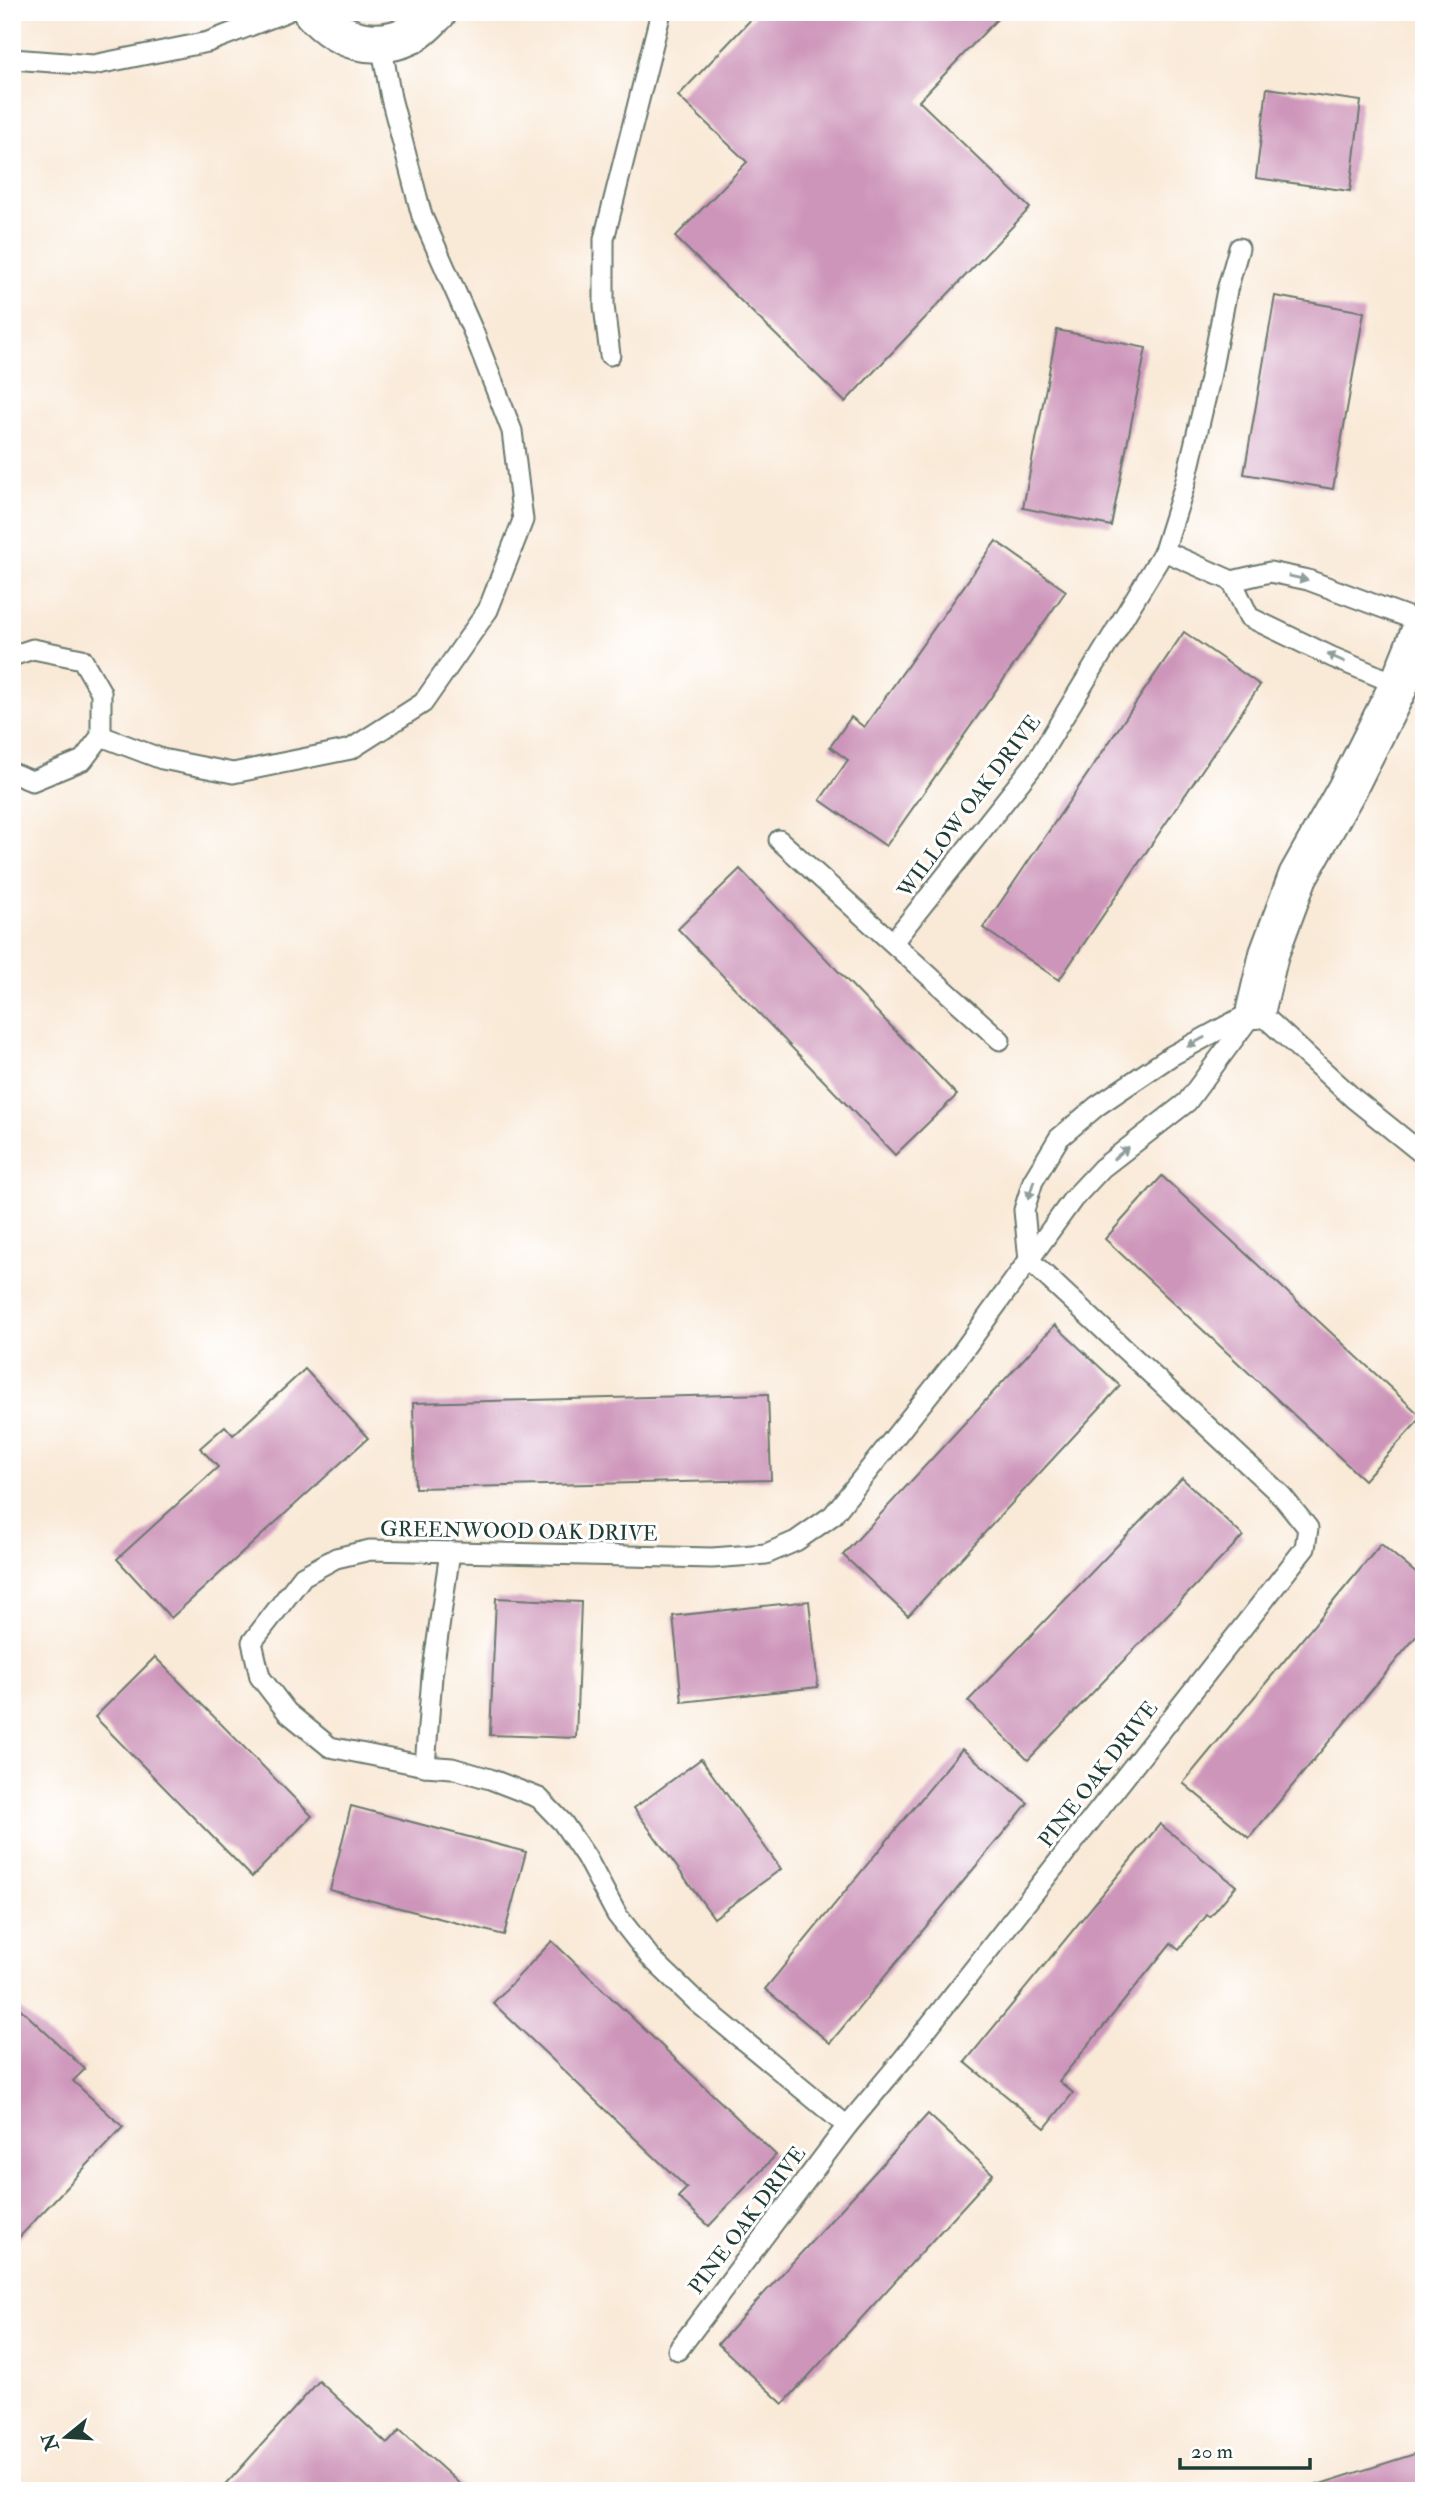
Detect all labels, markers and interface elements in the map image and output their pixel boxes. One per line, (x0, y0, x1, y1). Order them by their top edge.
one-way arrow (1287, 573, 1309, 584)
one-way arrow (1326, 652, 1347, 663)
street label: WILLOW OAK DRIVE (891, 709, 1047, 904)
one-way arrow (1187, 1036, 1206, 1048)
one-way arrow (1112, 1145, 1130, 1160)
one-way arrow (1025, 1180, 1036, 1201)
street label: GREENWOOD OAK DRIVE (380, 1516, 658, 1547)
street label: PINE OAK DRIVE (1033, 1696, 1164, 1853)
street label: PINE OAK DRIVE (683, 2141, 812, 2300)
north arrow (32, 2402, 102, 2472)
scale bar (1180, 2426, 1310, 2470)
text: N (36, 2429, 65, 2455)
text: 20 m (1191, 2438, 1233, 2465)

